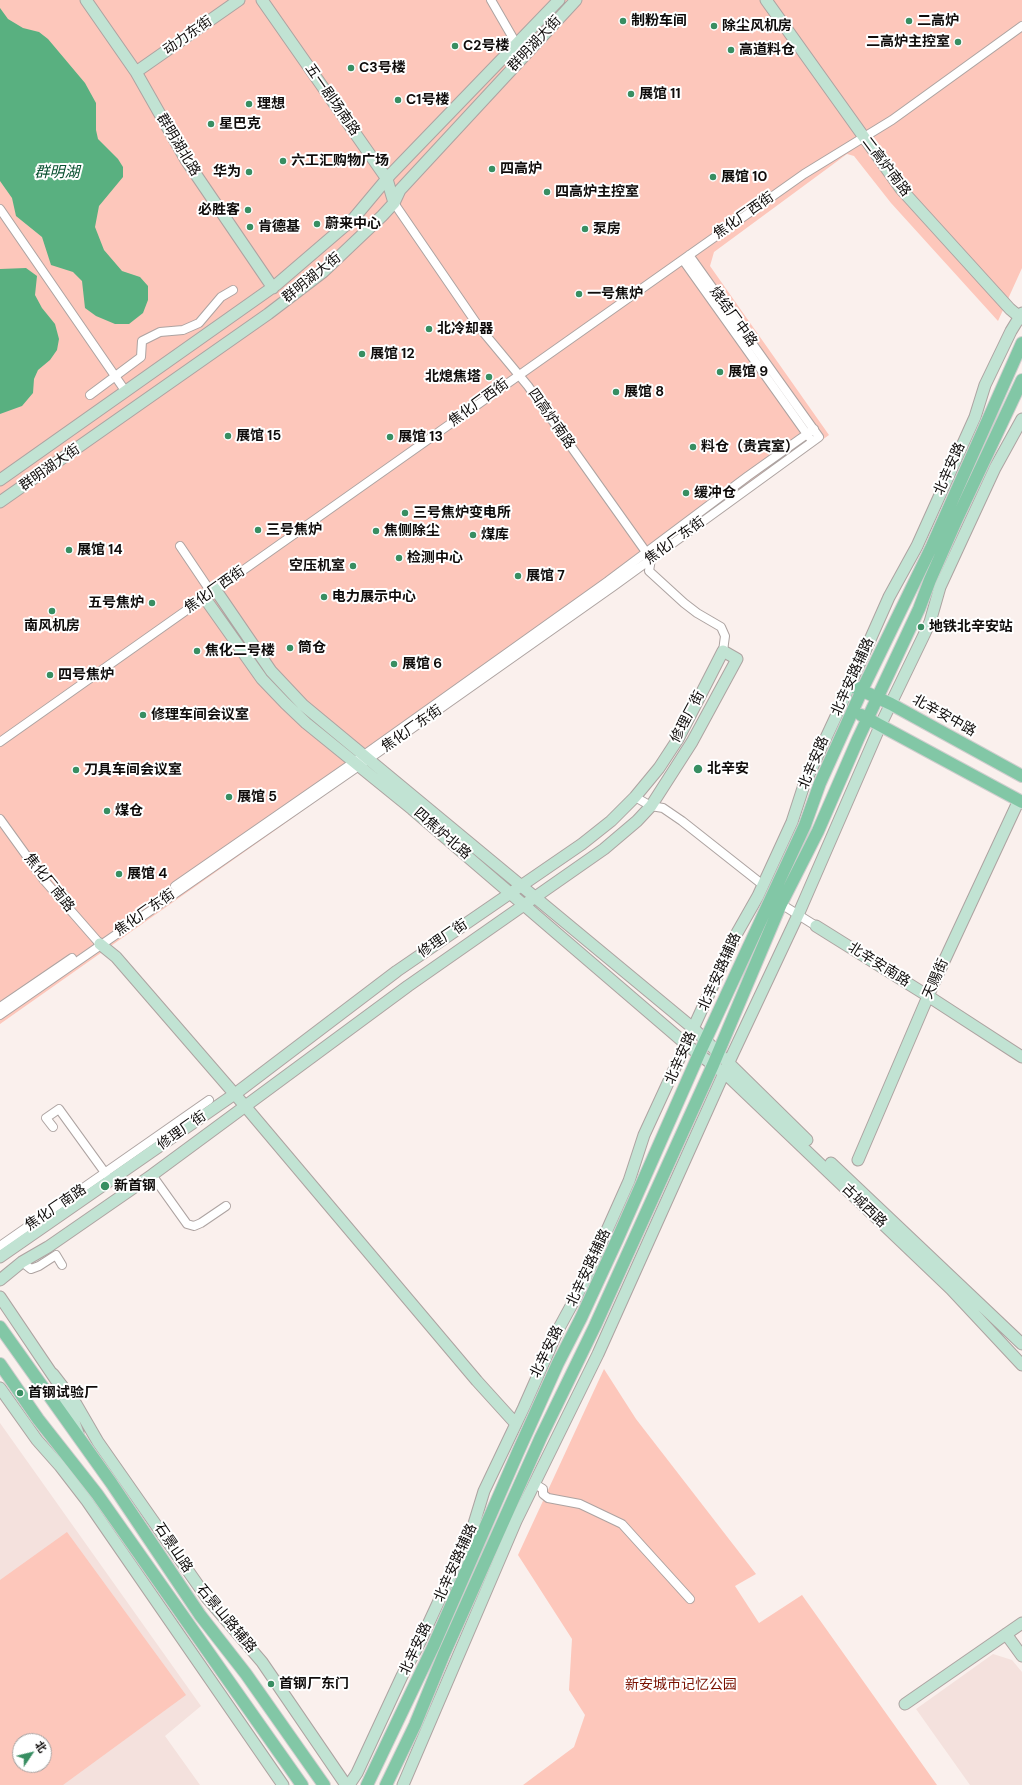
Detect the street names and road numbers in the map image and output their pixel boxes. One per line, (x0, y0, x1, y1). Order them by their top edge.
street label: 动力东街 (160, 13, 216, 59)
street label: 群明湖大街 (505, 13, 565, 75)
street label: 五一剧场南路 (301, 61, 363, 139)
street label: 群明湖北路 (153, 111, 203, 179)
street label: 二高炉南路 (858, 134, 914, 200)
street label: 焦化厂西街 (711, 189, 777, 243)
street label: 群明湖大街 (280, 249, 344, 307)
street label: 烧结厂中路 (706, 284, 760, 350)
street label: 焦化厂西街 (446, 376, 512, 430)
street label: 四高炉南路 (524, 386, 578, 452)
street label: 北辛安路 (931, 440, 969, 498)
street label: 群明湖大街 (17, 441, 83, 495)
street label: 焦化厂东街 (642, 514, 708, 568)
street label: 焦化厂西街 (182, 563, 248, 617)
street label: 北辛安路辅路 (828, 635, 878, 719)
street label: 修理厂街 (667, 688, 709, 746)
street label: 北辛安中路 (909, 692, 979, 740)
street label: 焦化厂东街 (379, 702, 445, 756)
street label: 北辛安路 (795, 734, 833, 792)
street label: 四焦炉北路 (410, 805, 474, 863)
street label: 焦化厂南路 (20, 851, 78, 915)
street label: 焦化厂东街 (112, 886, 178, 940)
street label: 修理厂街 (415, 916, 471, 962)
street label: 北辛安路辅路 (695, 930, 745, 1014)
street label: 北辛安南路 (845, 939, 913, 991)
street label: 天赐街 (920, 956, 952, 1002)
street label: 北辛安路 (662, 1029, 700, 1087)
street label: 修理厂街 (154, 1108, 210, 1154)
street label: 焦化厂南路 (22, 1181, 90, 1235)
street label: 古城西路 (838, 1181, 890, 1231)
street label: 北辛安路辅路 (564, 1226, 614, 1310)
street label: 北辛安路 (527, 1323, 567, 1381)
street label: 石景山路 (150, 1520, 196, 1576)
street label: 北辛安路辅路 (431, 1521, 481, 1605)
street label: 石景山路辅路 (193, 1581, 259, 1657)
street label: 北辛安路 (397, 1620, 435, 1678)

